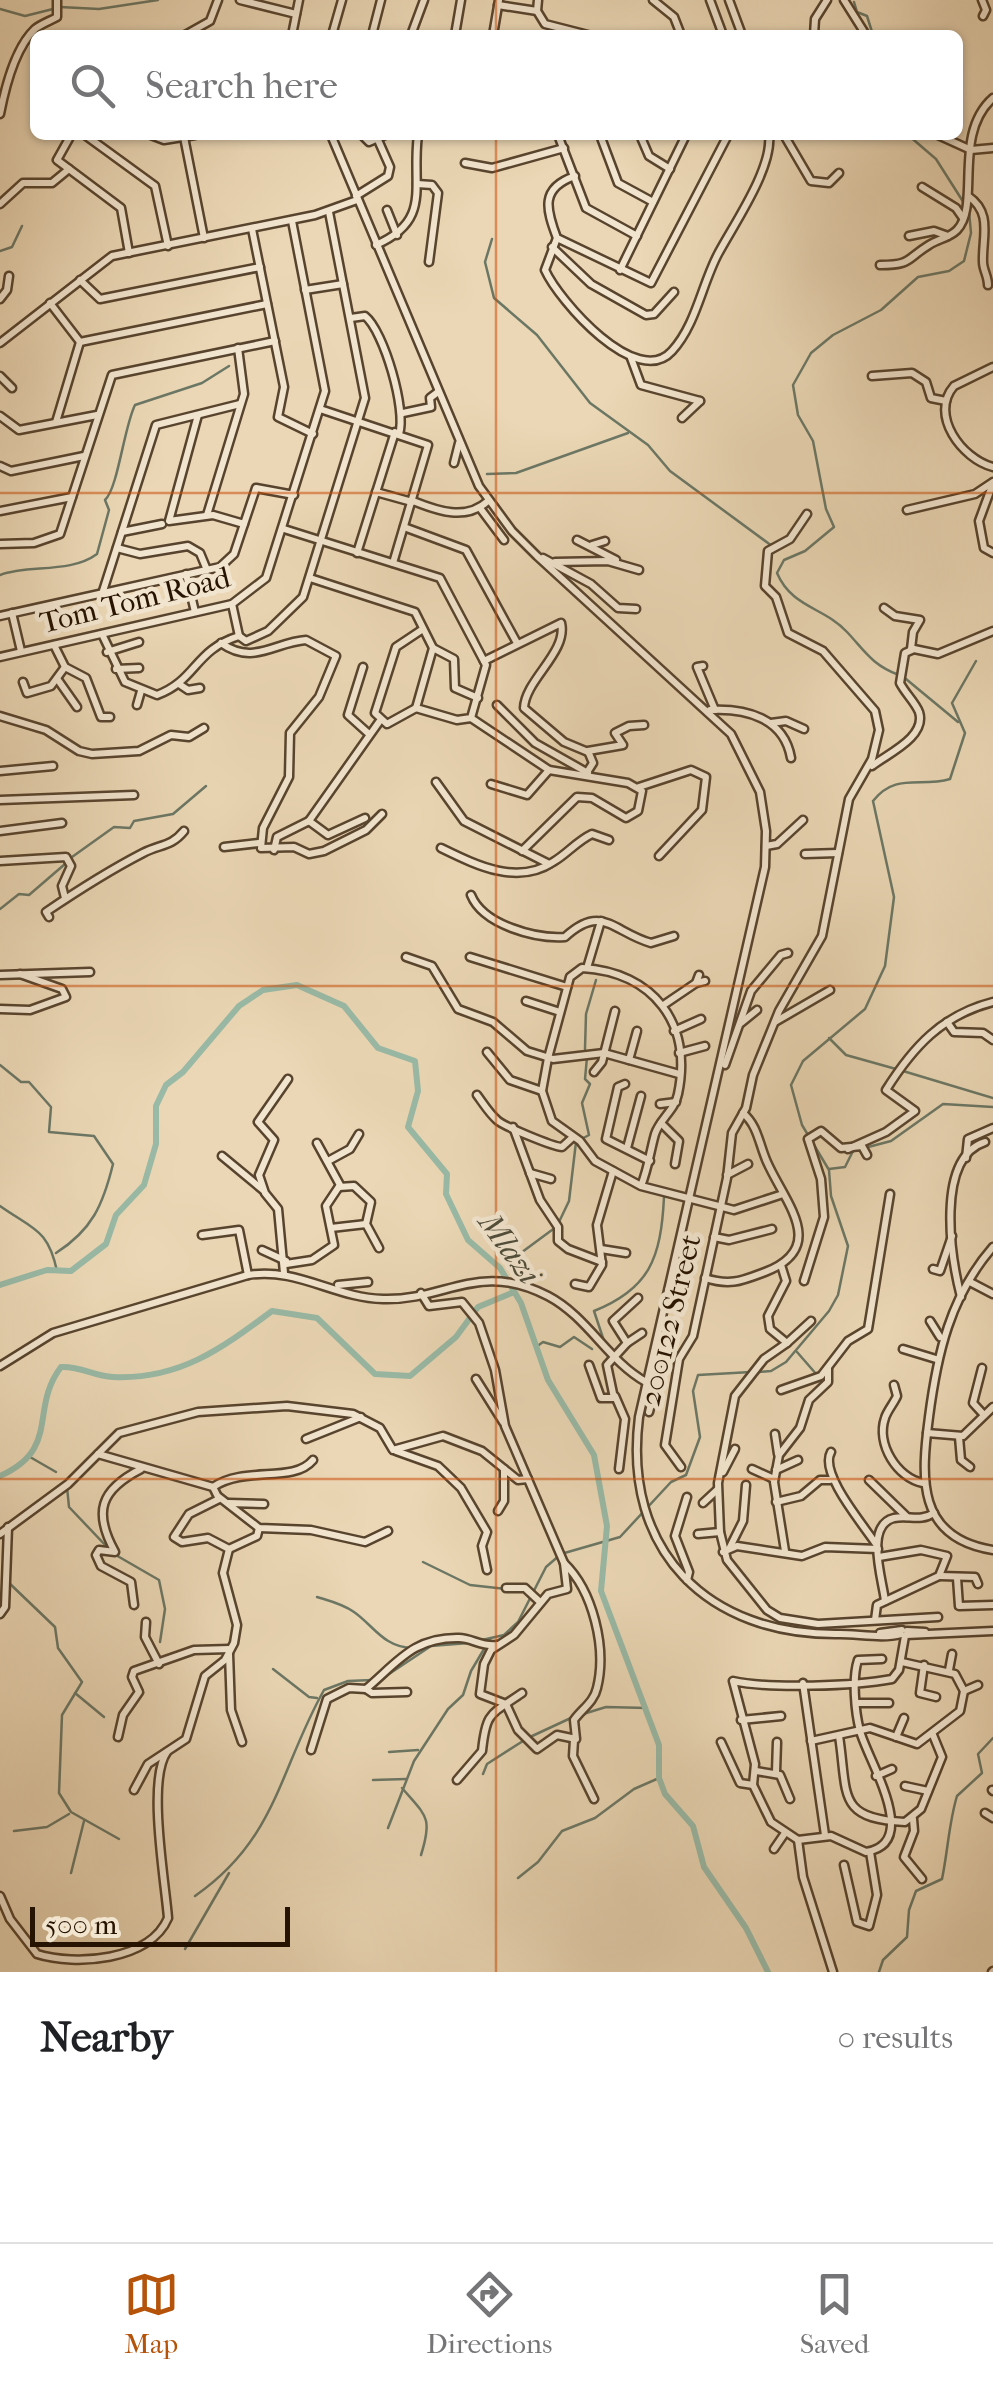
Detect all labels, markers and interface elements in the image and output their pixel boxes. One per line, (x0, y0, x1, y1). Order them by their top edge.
search box (30, 30, 963, 140)
icon: search (65, 58, 120, 113)
text: Search here (145, 63, 338, 108)
street label: Tom Tom Road (37, 560, 234, 641)
water label: Mlazi (470, 1204, 550, 1294)
street label: 200122 Street (632, 1230, 709, 1410)
scale bar (30, 1902, 290, 1946)
text: 500 m (45, 1908, 117, 1941)
text: Nearby (40, 2013, 172, 2062)
text: 0 results (837, 2019, 953, 2056)
tab: Map (124, 2267, 179, 2360)
tab: Directions (426, 2267, 552, 2360)
tab: Saved (800, 2267, 869, 2360)

